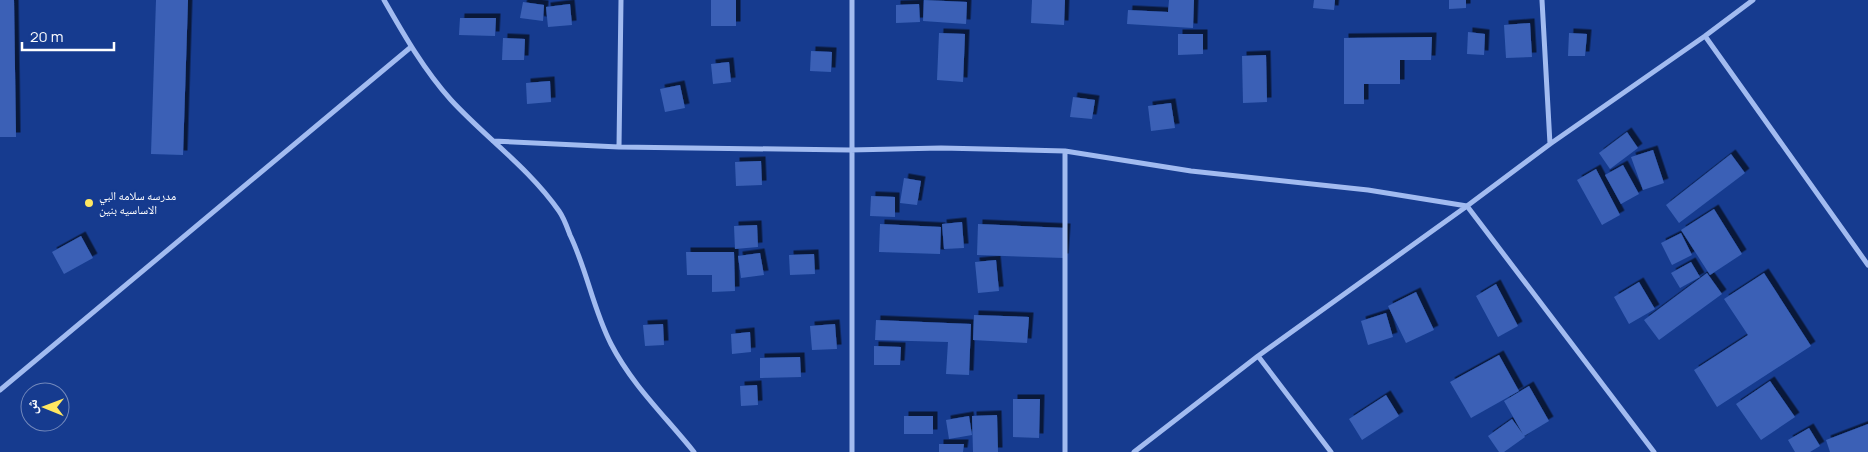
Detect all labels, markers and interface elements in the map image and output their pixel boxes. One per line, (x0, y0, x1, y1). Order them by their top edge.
scale bar (22, 20, 115, 52)
text: 20 m (30, 26, 63, 47)
place label: مدرسه سلامه البي الاساسيه بنين (99, 187, 176, 218)
marker: مدرسه سلامه البي الاساسيه بنين (83, 197, 95, 209)
north arrow (20, 382, 70, 432)
text: ش (22, 399, 41, 414)

